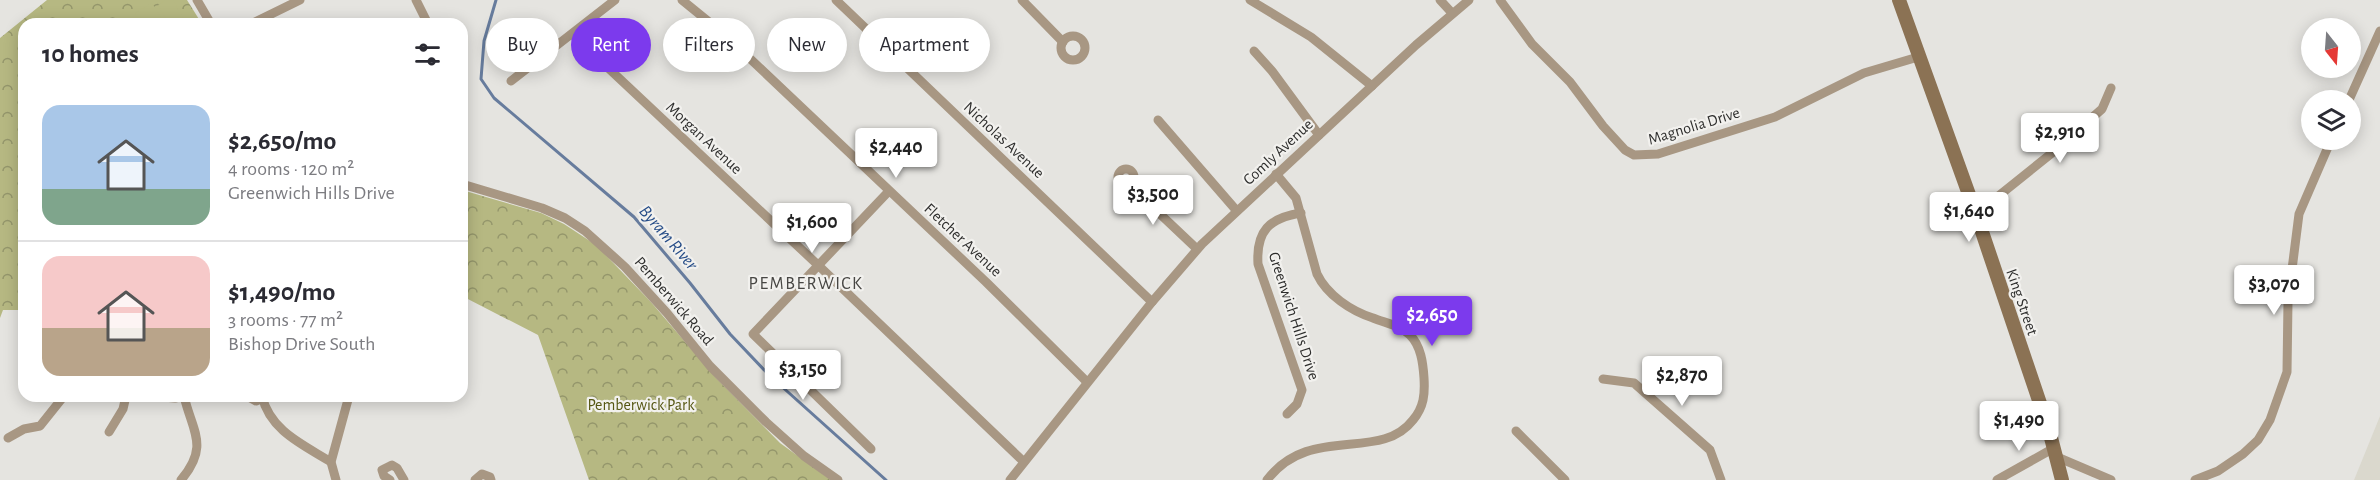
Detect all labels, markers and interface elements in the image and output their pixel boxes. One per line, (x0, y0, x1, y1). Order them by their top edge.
chip: Buy (486, 18, 559, 72)
chip: Rent (571, 18, 651, 72)
chip: Filters (663, 18, 755, 72)
chip: New (767, 18, 847, 72)
chip: Apartment (859, 18, 990, 72)
north arrow (2301, 18, 2361, 78)
map controls (2301, 18, 2361, 150)
icon: filters (411, 38, 444, 71)
text: 10 homes (42, 41, 139, 67)
button: layers (2301, 90, 2361, 150)
street label: Morgan Avenue (663, 99, 745, 177)
street label: Nicholas Avenue (961, 99, 1047, 181)
street label: Magnolia Drive (1646, 104, 1742, 148)
pin: $2,910 (2011, 113, 2109, 164)
street label: Comly Avenue (1240, 116, 1317, 189)
text: $2,910 (2035, 122, 2085, 142)
text: $2,650/mo (228, 128, 336, 154)
pin: $2,440 (847, 128, 945, 179)
icon: home (90, 129, 162, 201)
text: $2,440 (869, 137, 923, 157)
text: 4 rooms · 120 m² (228, 159, 354, 179)
pin: $3,500 (1104, 175, 1202, 226)
text: Greenwich Hills Drive (228, 183, 395, 203)
text: $3,500 (1127, 184, 1179, 204)
pin: $1,640 (1920, 192, 2018, 243)
street label: Fletcher Avenue (921, 200, 1005, 280)
text: $1,640 (1944, 201, 1994, 221)
water label: Byram River (635, 202, 701, 275)
pin: $1,600 (763, 203, 861, 254)
text: $1,600 (786, 212, 838, 232)
street label: Greenwich Hills Drive (1266, 250, 1322, 382)
street label: Pemberwick Road (631, 254, 717, 348)
pin: $3,070 (2225, 265, 2323, 316)
street label: King Street (2003, 267, 2041, 337)
text: $3,070 (2248, 274, 2300, 294)
district label: PEMBERWICK (749, 275, 863, 293)
text: $1,490/mo (228, 279, 335, 305)
icon: home (90, 280, 162, 352)
pin: $2,650 (1383, 296, 1481, 347)
text: $2,650 (1406, 305, 1458, 325)
text: 3 rooms · 77 m² (228, 310, 343, 330)
text: Bishop Drive South (228, 334, 375, 354)
pin: $3,150 (754, 350, 852, 401)
pin: $2,870 (1633, 356, 1731, 407)
text: $3,150 (779, 359, 827, 379)
text: $2,870 (1656, 365, 1708, 385)
park label: Pemberwick Park (587, 397, 695, 413)
pin: $1,490 (1970, 401, 2068, 452)
text: $1,490 (1994, 410, 2044, 430)

